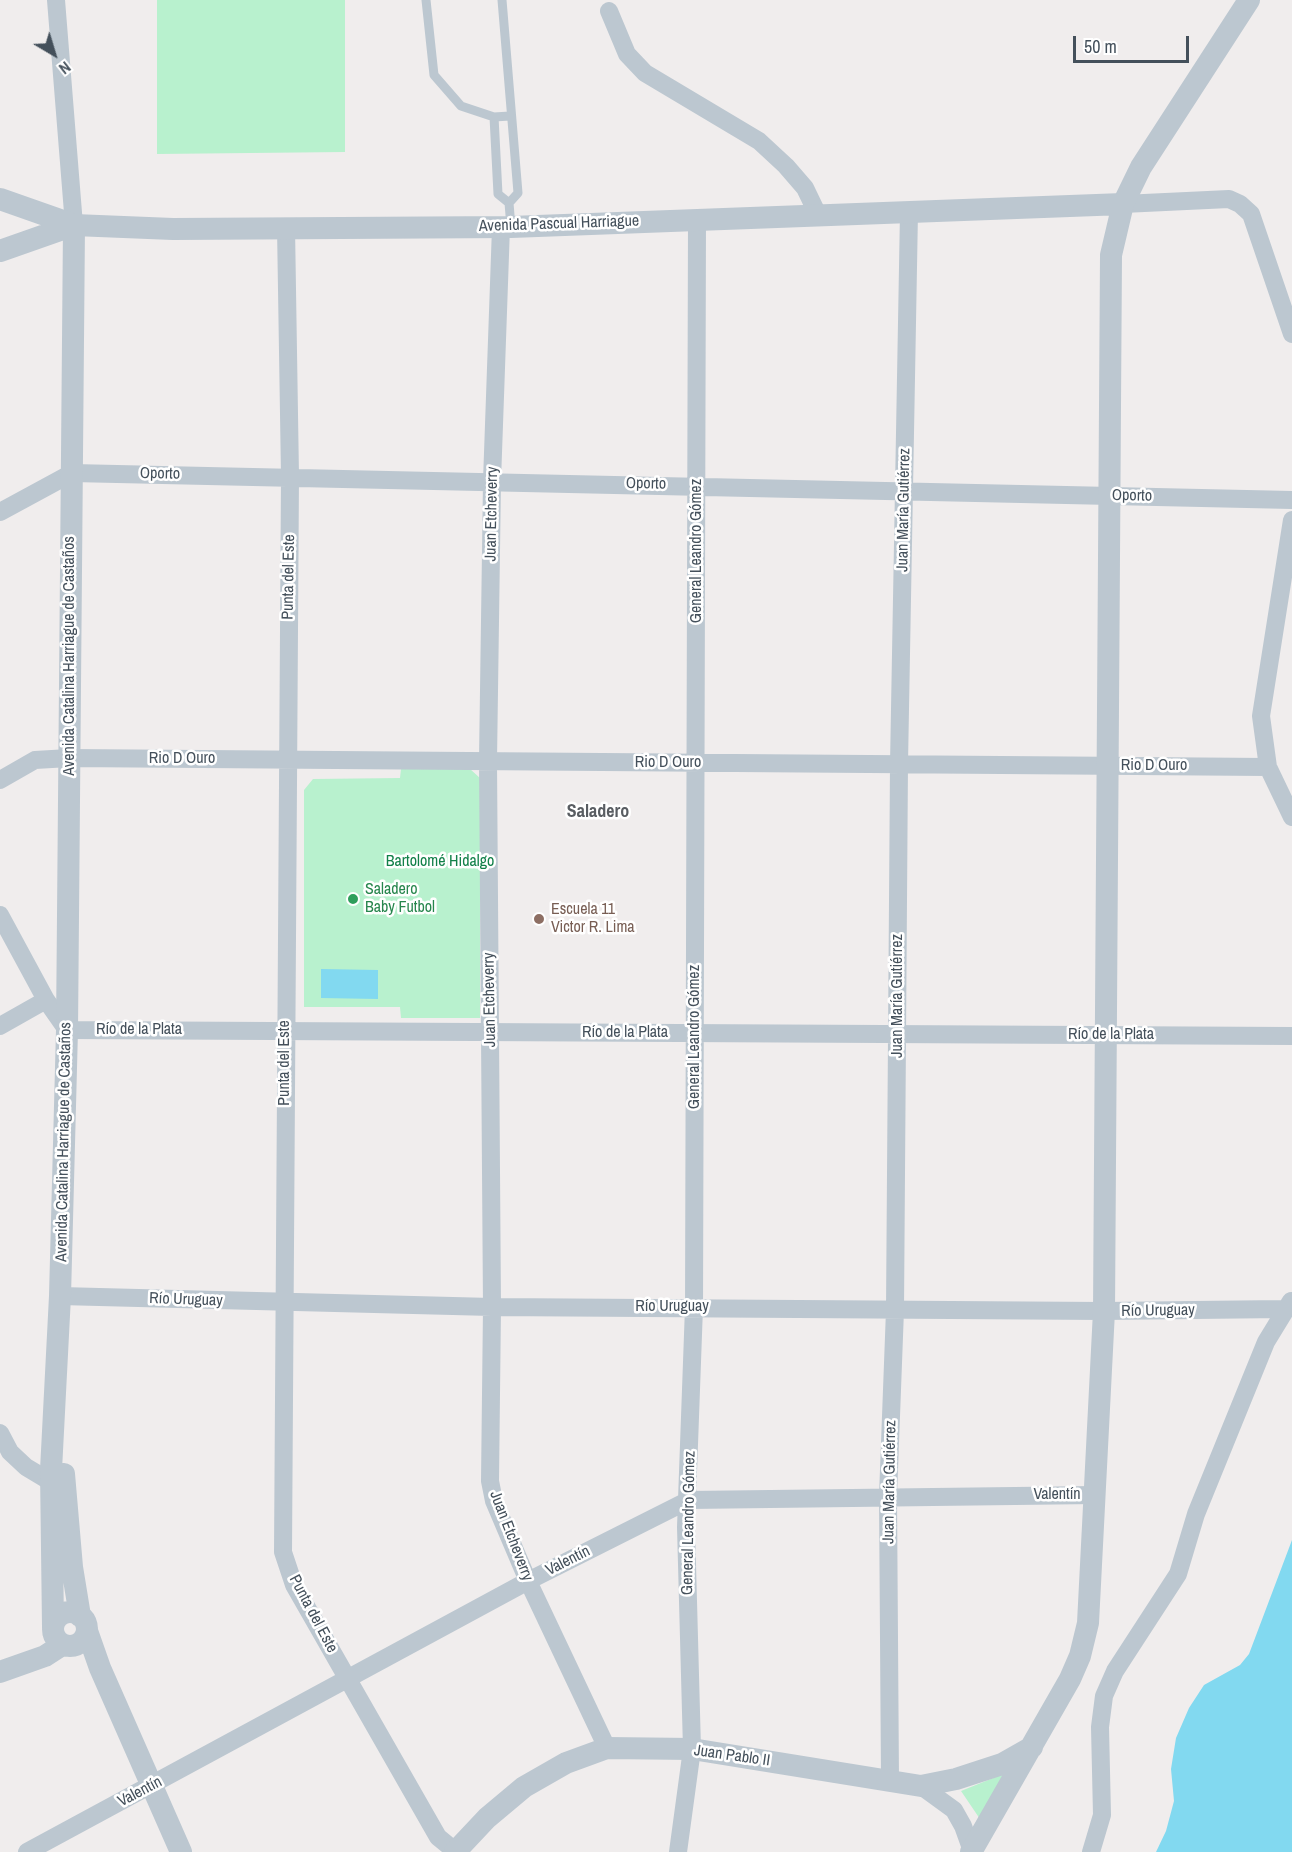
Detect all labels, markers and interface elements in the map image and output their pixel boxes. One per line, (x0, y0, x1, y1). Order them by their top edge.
north arrow (24, 24, 84, 84)
scale bar (1076, 24, 1192, 62)
text: 50 m (1084, 34, 1117, 59)
text: N (55, 57, 76, 80)
street label: Avenida Pascual Harriague (479, 212, 639, 236)
street label: Juan María Gutiérrez (893, 448, 915, 572)
street label: Oporto (140, 464, 180, 484)
street label: Juan Etcheverry (482, 466, 502, 562)
street label: Oporto (626, 474, 666, 494)
street label: General Leandro Gómez (687, 479, 707, 623)
street label: Oporto (1112, 486, 1152, 506)
street label: Punta del Este (279, 534, 299, 620)
street label: Avenida Catalina Harriague de Castaños (60, 536, 80, 776)
street label: Rio D Ouro (149, 749, 215, 769)
street label: Rio D Ouro (635, 753, 701, 773)
street label: Rio D Ouro (1121, 756, 1187, 776)
district label: Saladero (567, 801, 629, 823)
park label: Bartolomé Hidalgo (386, 852, 494, 872)
place label: Saladero Baby Futbol (365, 880, 435, 918)
marker: Saladero Baby Futbol (346, 892, 360, 906)
place label: Escuela 11 Victor R. Lima (551, 900, 635, 938)
marker: Escuela 11 Victor R. Lima (532, 912, 546, 926)
street label: Juan María Gutiérrez (888, 934, 908, 1058)
street label: Juan Etcheverry (480, 952, 500, 1048)
street label: General Leandro Gómez (685, 965, 705, 1109)
street label: Río de la Plata (96, 1020, 182, 1040)
street label: Punta del Este (275, 1020, 295, 1106)
street label: Avenida Catalina Harriague de Castaños (52, 1022, 76, 1262)
street label: Río de la Plata (582, 1023, 668, 1043)
street label: Río de la Plata (1068, 1025, 1154, 1045)
street label: Río Uruguay (149, 1289, 223, 1311)
street label: Río Uruguay (635, 1297, 709, 1317)
street label: Río Uruguay (1121, 1301, 1195, 1321)
street label: Juan María Gutiérrez (879, 1420, 901, 1544)
street label: General Leandro Gómez (678, 1451, 700, 1595)
street label: Valentín (1033, 1485, 1081, 1505)
street label: Juan Etcheverry (485, 1488, 537, 1584)
street label: Valentín (543, 1542, 593, 1580)
street label: Punta del Este (284, 1572, 342, 1656)
street label: Juan Pablo II (693, 1741, 771, 1771)
street label: Valentín (115, 1772, 165, 1812)

